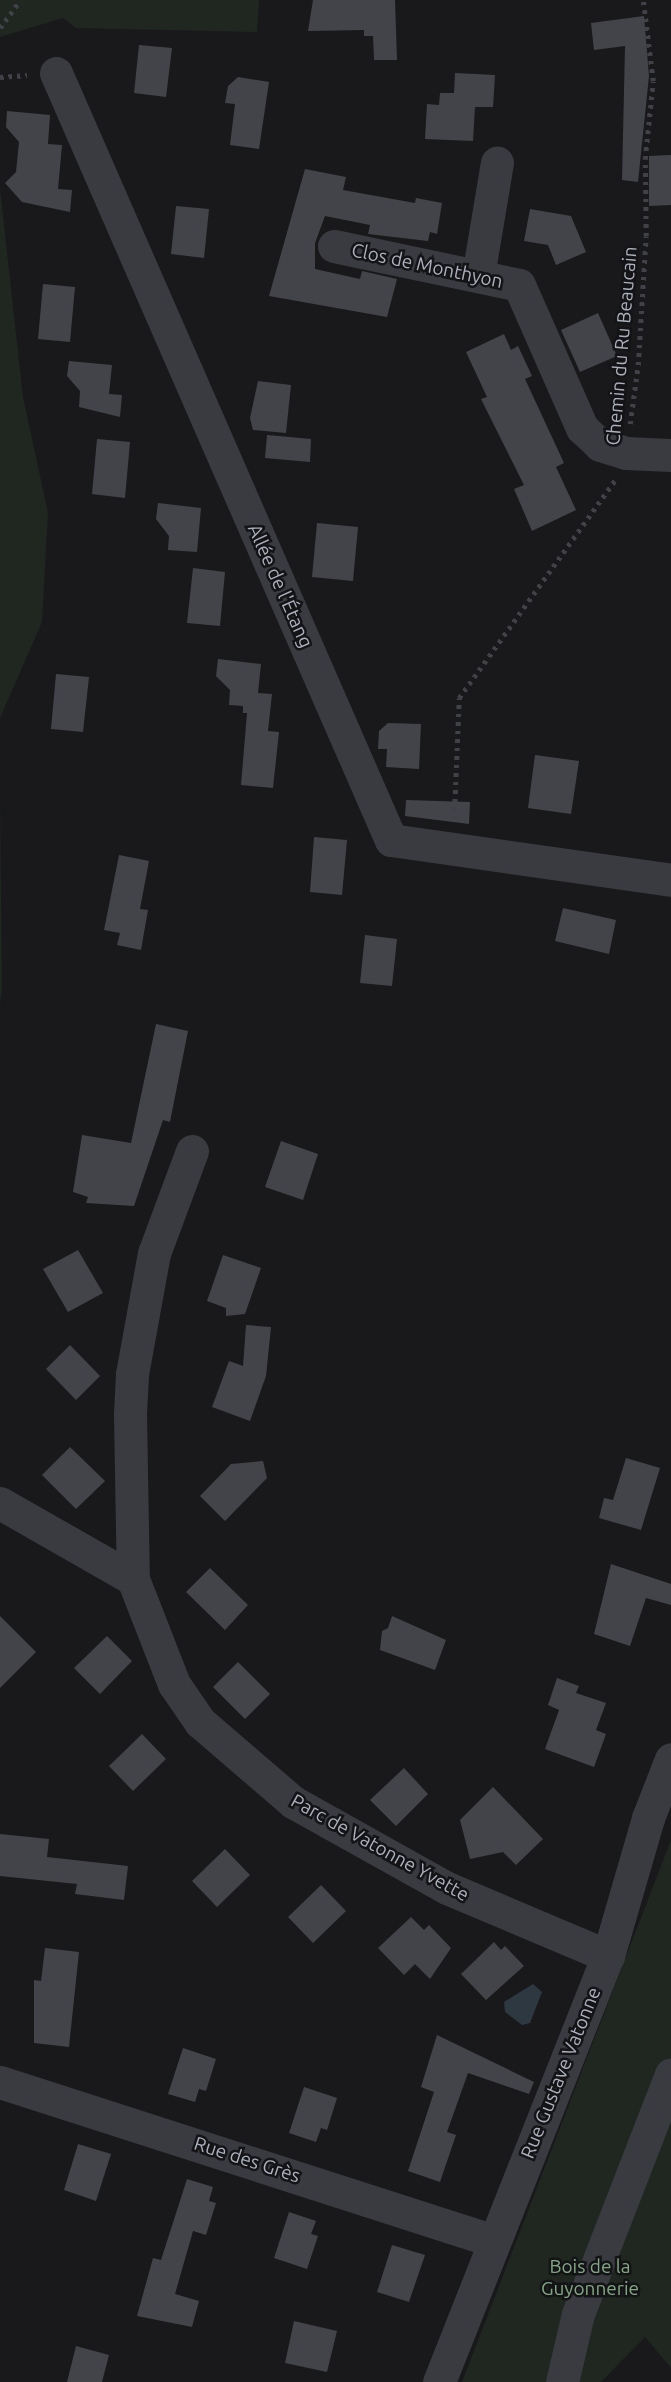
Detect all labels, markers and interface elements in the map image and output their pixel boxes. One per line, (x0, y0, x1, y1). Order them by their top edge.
street label: Clos de Monthyon (349, 239, 505, 293)
street label: Chemin du Ru Beaucain (602, 246, 642, 446)
street label: Allée de l'Étang (243, 521, 317, 651)
street label: Parc de Vatonne Yvette (287, 1790, 473, 1906)
street label: Rue Gustave Vatonne (516, 1984, 606, 2162)
street label: Rue des Grès (191, 2132, 303, 2188)
park label: Bois de la Guyonnerie (541, 2256, 639, 2300)

